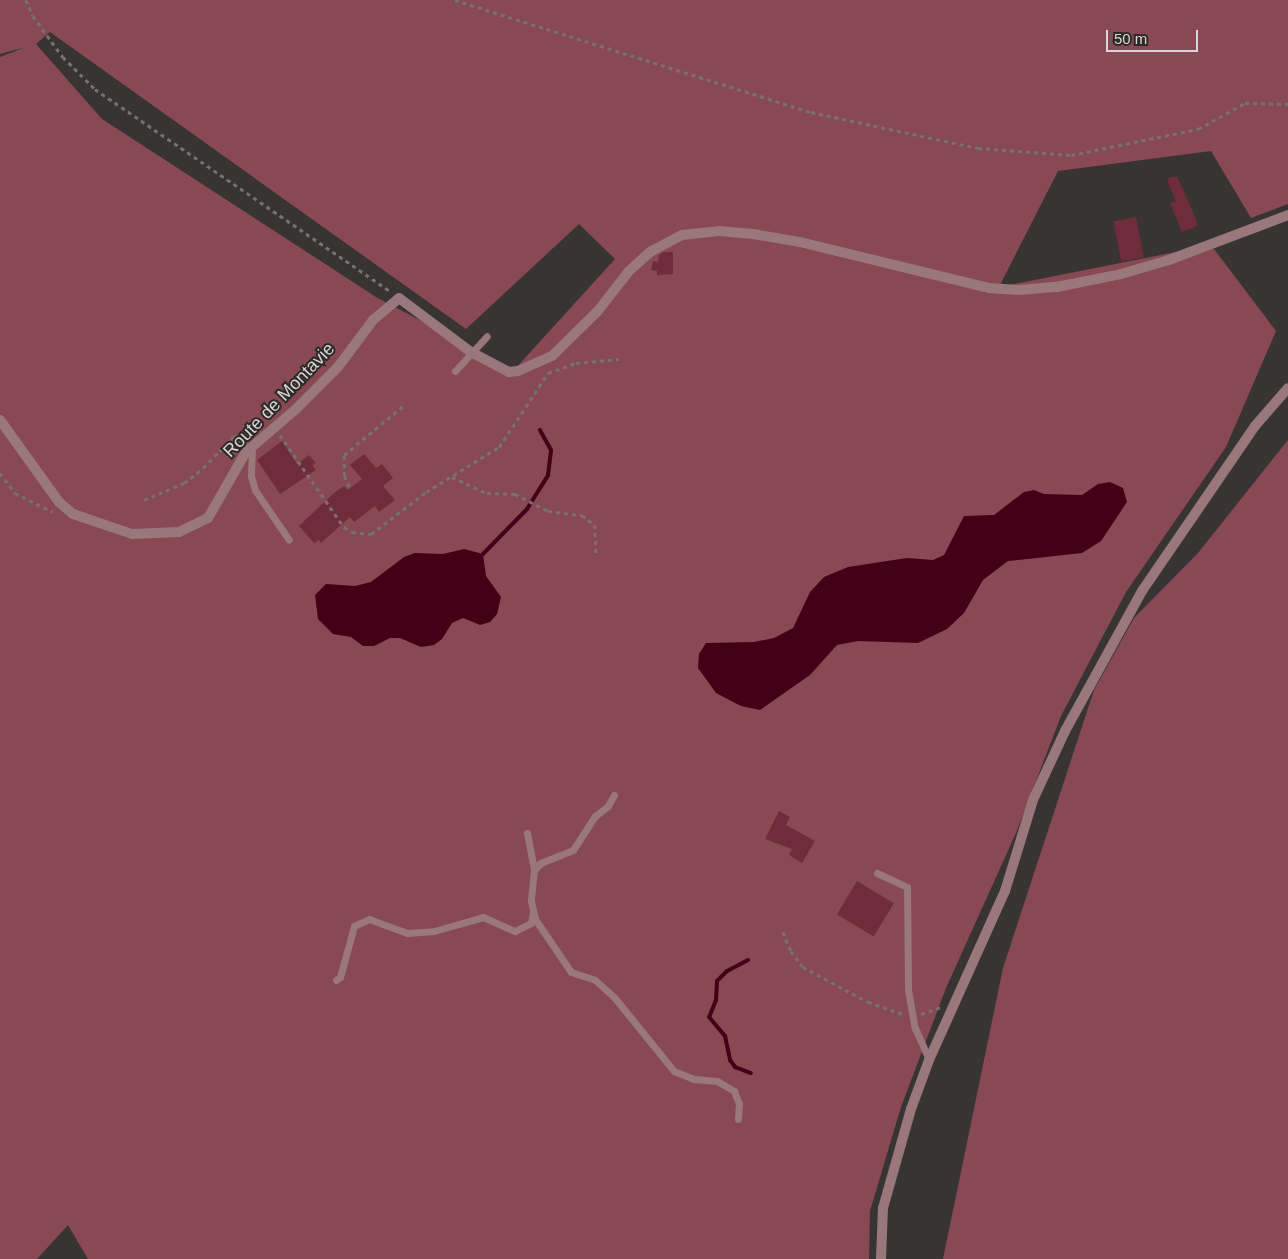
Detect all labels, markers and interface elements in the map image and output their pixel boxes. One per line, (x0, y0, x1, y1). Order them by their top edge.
scale bar (1108, 20, 1200, 52)
text: 50 m (1114, 30, 1147, 47)
street label: Route de Montavie (219, 338, 339, 462)

